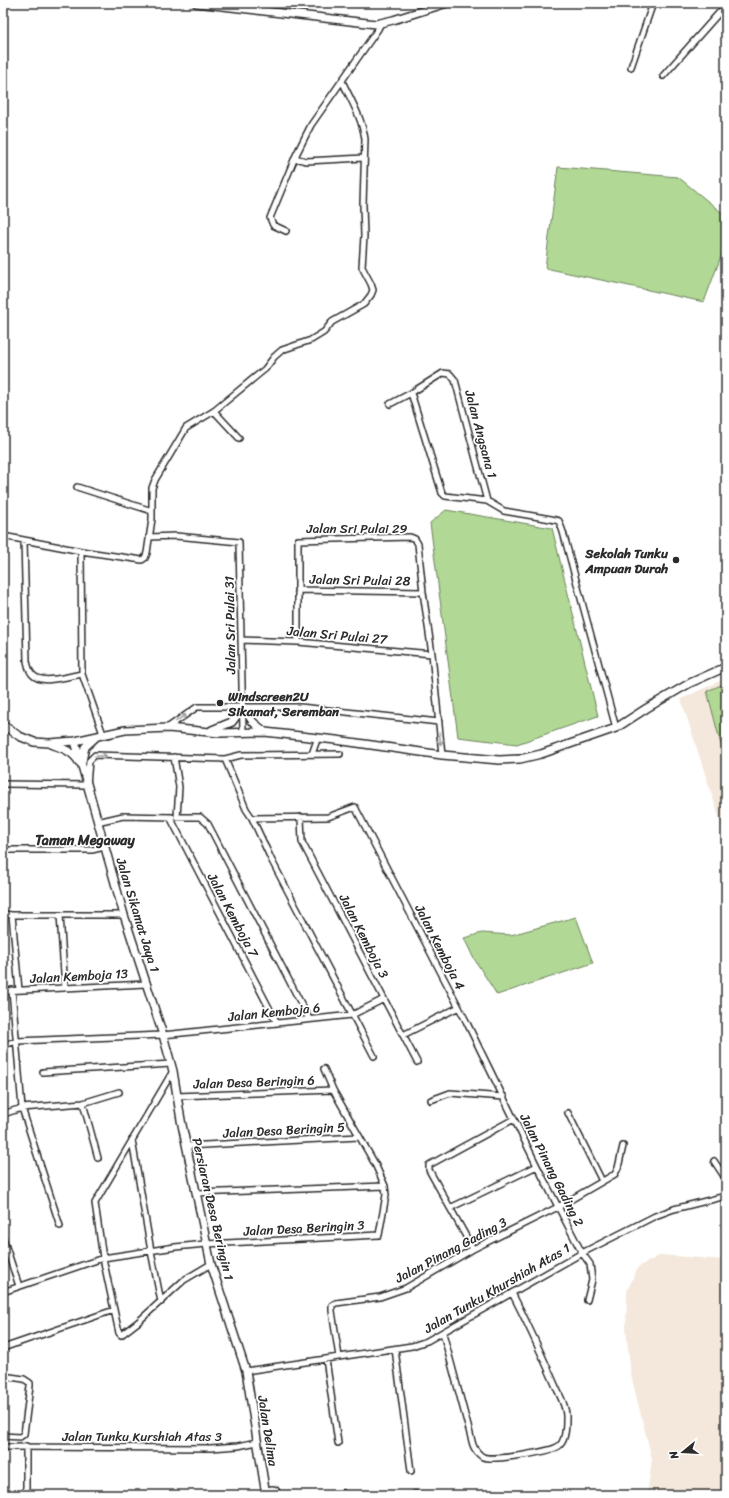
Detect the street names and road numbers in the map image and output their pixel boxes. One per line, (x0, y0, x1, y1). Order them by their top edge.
street label: Jalan Angsana 1 (458, 386, 504, 481)
street label: Jalan Sri Pulai 29 (306, 517, 407, 540)
street label: Jalan Sri Pulai 28 (308, 568, 411, 592)
street label: Jalan Sri Pulai 31 (218, 575, 242, 675)
street label: Jalan Sri Pulai 27 (285, 619, 390, 651)
street label: Jalan Sikamat Jaya 1 (109, 854, 166, 976)
street label: Jalan Kemboja 7 (201, 868, 266, 963)
street label: Jalan Kemboja 3 (332, 889, 395, 982)
street label: Jalan Kemboja 4 (408, 899, 471, 994)
street label: Jalan Kemboja 13 (28, 962, 129, 990)
street label: Jalan Kemboja 6 (226, 996, 321, 1028)
street label: Jalan Desa Beringin 6 (192, 1068, 315, 1096)
street label: Jalan Pinang Gading 2 (513, 1108, 591, 1231)
street label: Jalan Desa Beringin 5 (222, 1115, 346, 1145)
street label: Persiaran Desa Beringin 1 (185, 1135, 241, 1283)
street label: Jalan Pinang Gading 3 (390, 1211, 511, 1290)
street label: Jalan Desa Beringin 3 (242, 1213, 365, 1243)
street label: Jalan Tunku Khurshiah Atas 1 (419, 1236, 575, 1340)
street label: Jalan Delima (251, 1393, 285, 1468)
street label: Jalan Tunku Kurshiah Atas 3 (61, 1425, 222, 1448)

